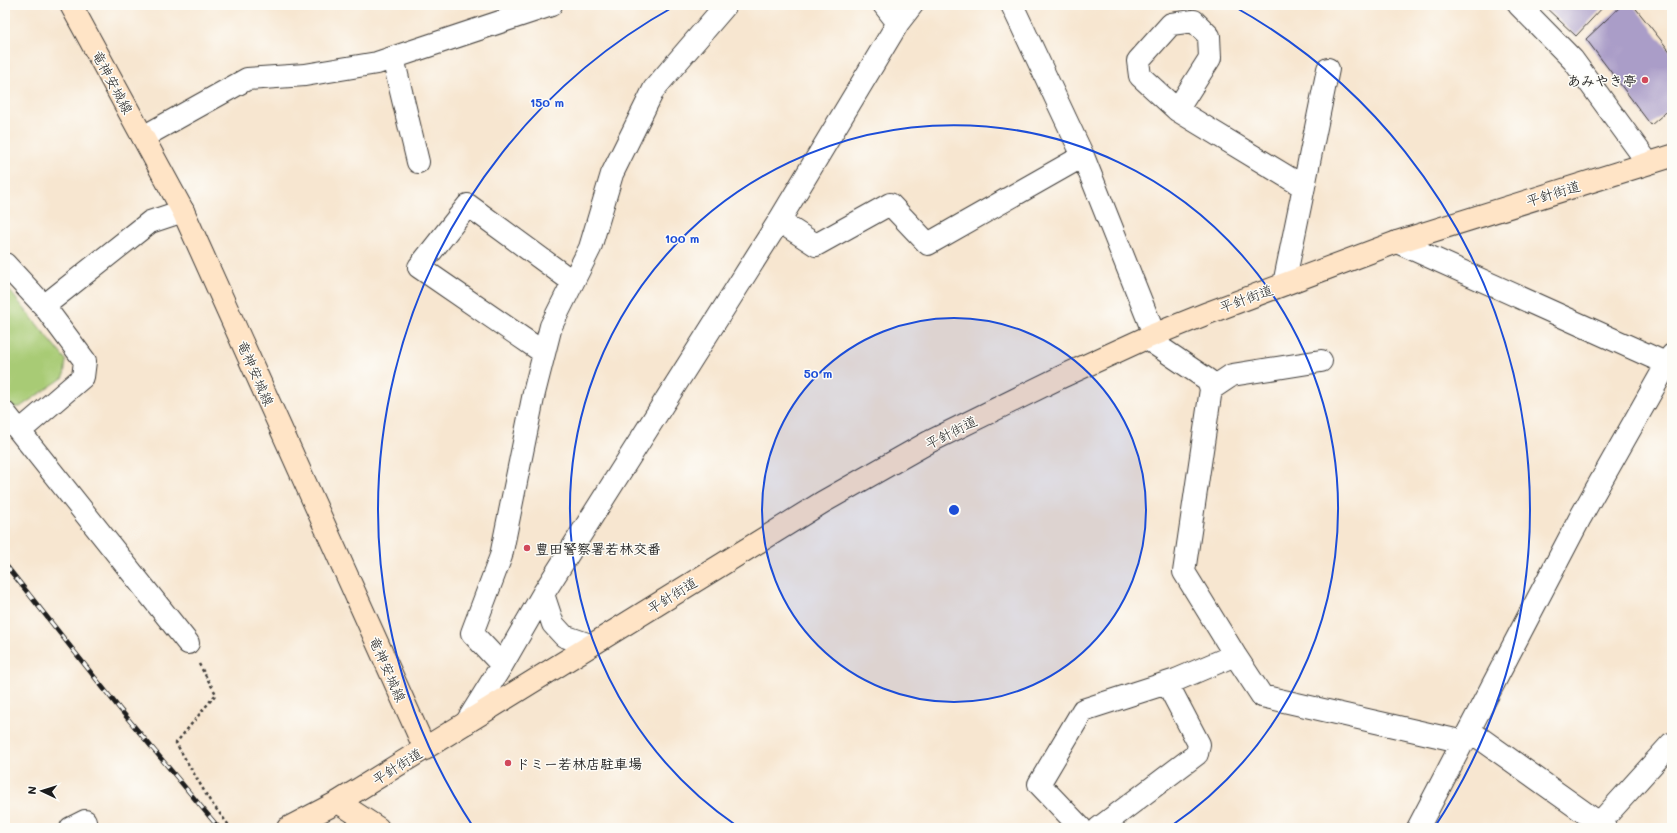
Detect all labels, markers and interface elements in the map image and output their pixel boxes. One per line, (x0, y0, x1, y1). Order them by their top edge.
street label: 竜神安城線 (88, 47, 138, 117)
place label: あみやき亭 (1567, 71, 1637, 90)
marker: あみやき亭 (1640, 75, 1650, 85)
text: 150 m (530, 94, 564, 110)
street label: 平針街道 (1523, 176, 1583, 210)
text: 100 m (665, 230, 699, 246)
street label: 平針街道 (1216, 279, 1276, 317)
street label: 竜神安城線 (233, 337, 279, 409)
text: 50 m (804, 365, 832, 381)
street label: 平針街道 (922, 411, 980, 453)
centre of rings (947, 503, 961, 517)
place label: 豊田警察署若林交番 (535, 539, 661, 558)
marker: 豊田警察署若林交番 (522, 543, 532, 553)
street label: 平針街道 (643, 572, 701, 618)
street label: 竜神安城線 (365, 633, 411, 705)
street label: 平針街道 (368, 743, 426, 789)
place label: ドミー若林店駐車場 (516, 754, 642, 773)
marker: ドミー若林店駐車場 (503, 758, 513, 768)
north arrow (22, 771, 62, 811)
text: N (24, 786, 39, 795)

